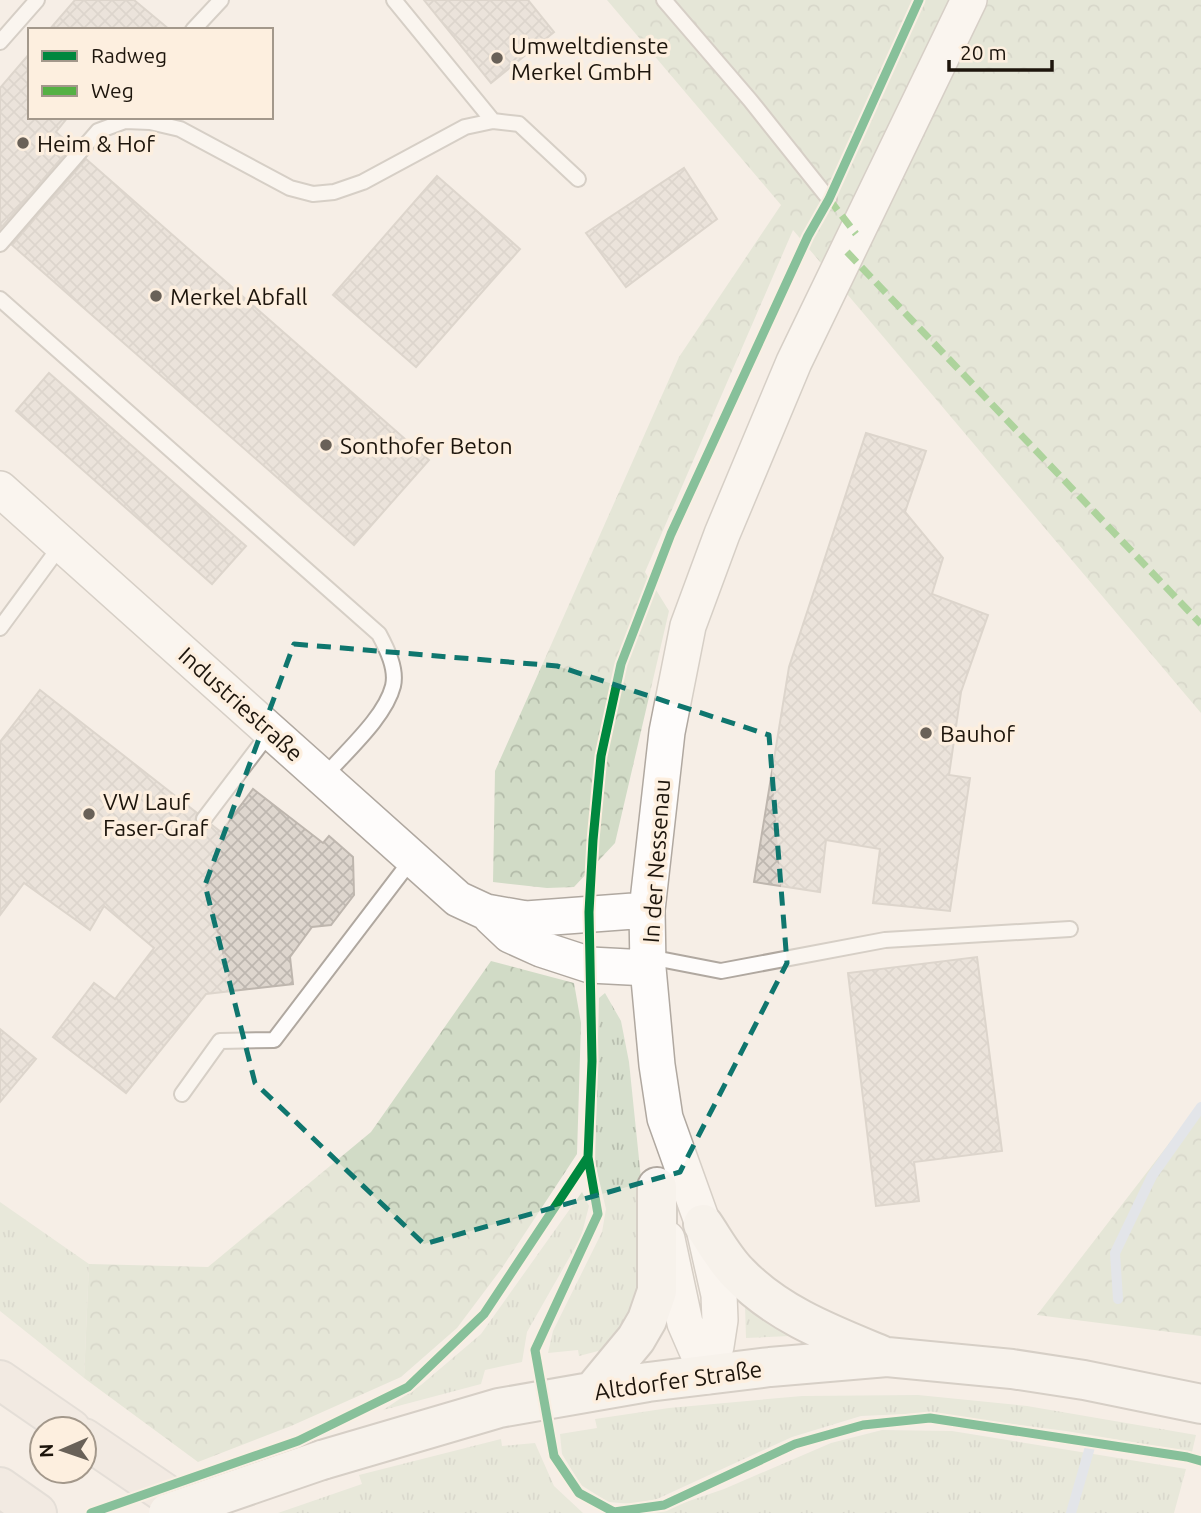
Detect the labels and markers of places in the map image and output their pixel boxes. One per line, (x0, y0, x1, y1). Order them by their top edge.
place label: Umweltdienste Merkel GmbH (511, 33, 669, 84)
marker: Umweltdienste Merkel GmbH (489, 50, 505, 66)
place label: Heim & Hof (37, 131, 155, 156)
marker: Heim & Hof (15, 135, 31, 151)
place label: Merkel Abfall (170, 284, 308, 309)
marker: Merkel Abfall (148, 288, 164, 304)
place label: Sonthofer Beton (340, 433, 513, 458)
marker: Sonthofer Beton (318, 437, 334, 453)
place label: Bauhof (940, 721, 1015, 746)
marker: Bauhof (918, 725, 934, 741)
place label: VW Lauf Faser-Graf (103, 789, 208, 840)
marker: VW Lauf Faser-Graf (81, 806, 97, 822)

